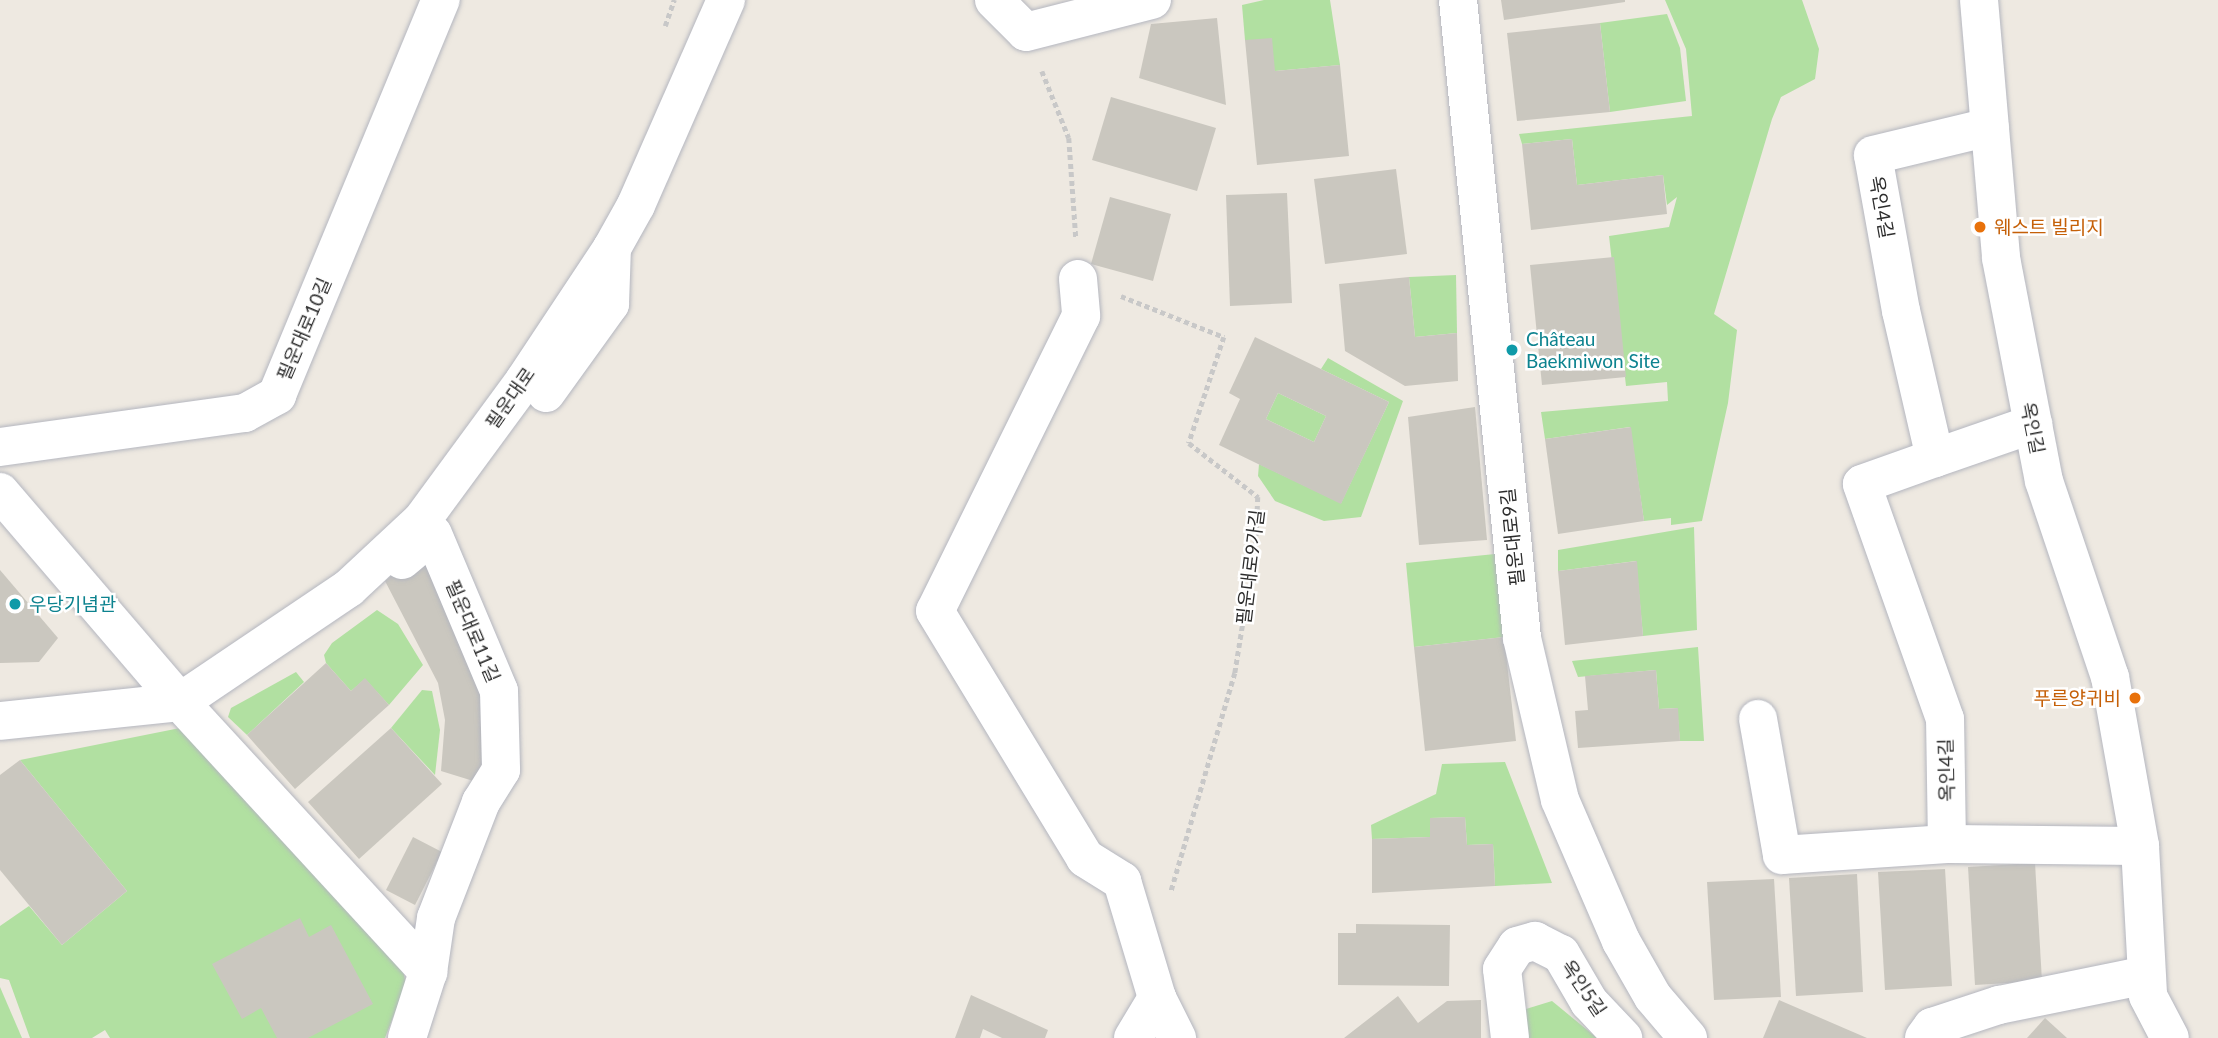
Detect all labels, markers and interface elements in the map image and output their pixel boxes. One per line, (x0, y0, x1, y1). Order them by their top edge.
street label: 옥인4길 (1865, 174, 1899, 240)
place label: 웨스트 빌리지 (1994, 216, 2104, 238)
marker: 웨스트 빌리지 (1972, 219, 1988, 235)
street label: 필운대로10길 (272, 274, 336, 384)
place label: Château Baekmiwon Site (1526, 328, 1660, 372)
marker: Château Baekmiwon Site (1504, 342, 1520, 358)
street label: 필운대로 (481, 363, 539, 433)
street label: 옥인길 (2017, 400, 2049, 456)
street label: 필운대로9길 (1496, 487, 1528, 587)
street label: 필운대로9가길 (1232, 508, 1268, 626)
street label: 필운대로11길 (441, 576, 505, 686)
place label: 우당기념관 (29, 593, 116, 615)
marker: 우당기념관 (7, 596, 23, 612)
place label: 푸른양귀비 (2034, 687, 2121, 709)
marker: 푸른양귀비 (2127, 690, 2143, 706)
street label: 옥인4길 (1934, 738, 1958, 802)
street label: 옥인5길 (1557, 955, 1611, 1021)

